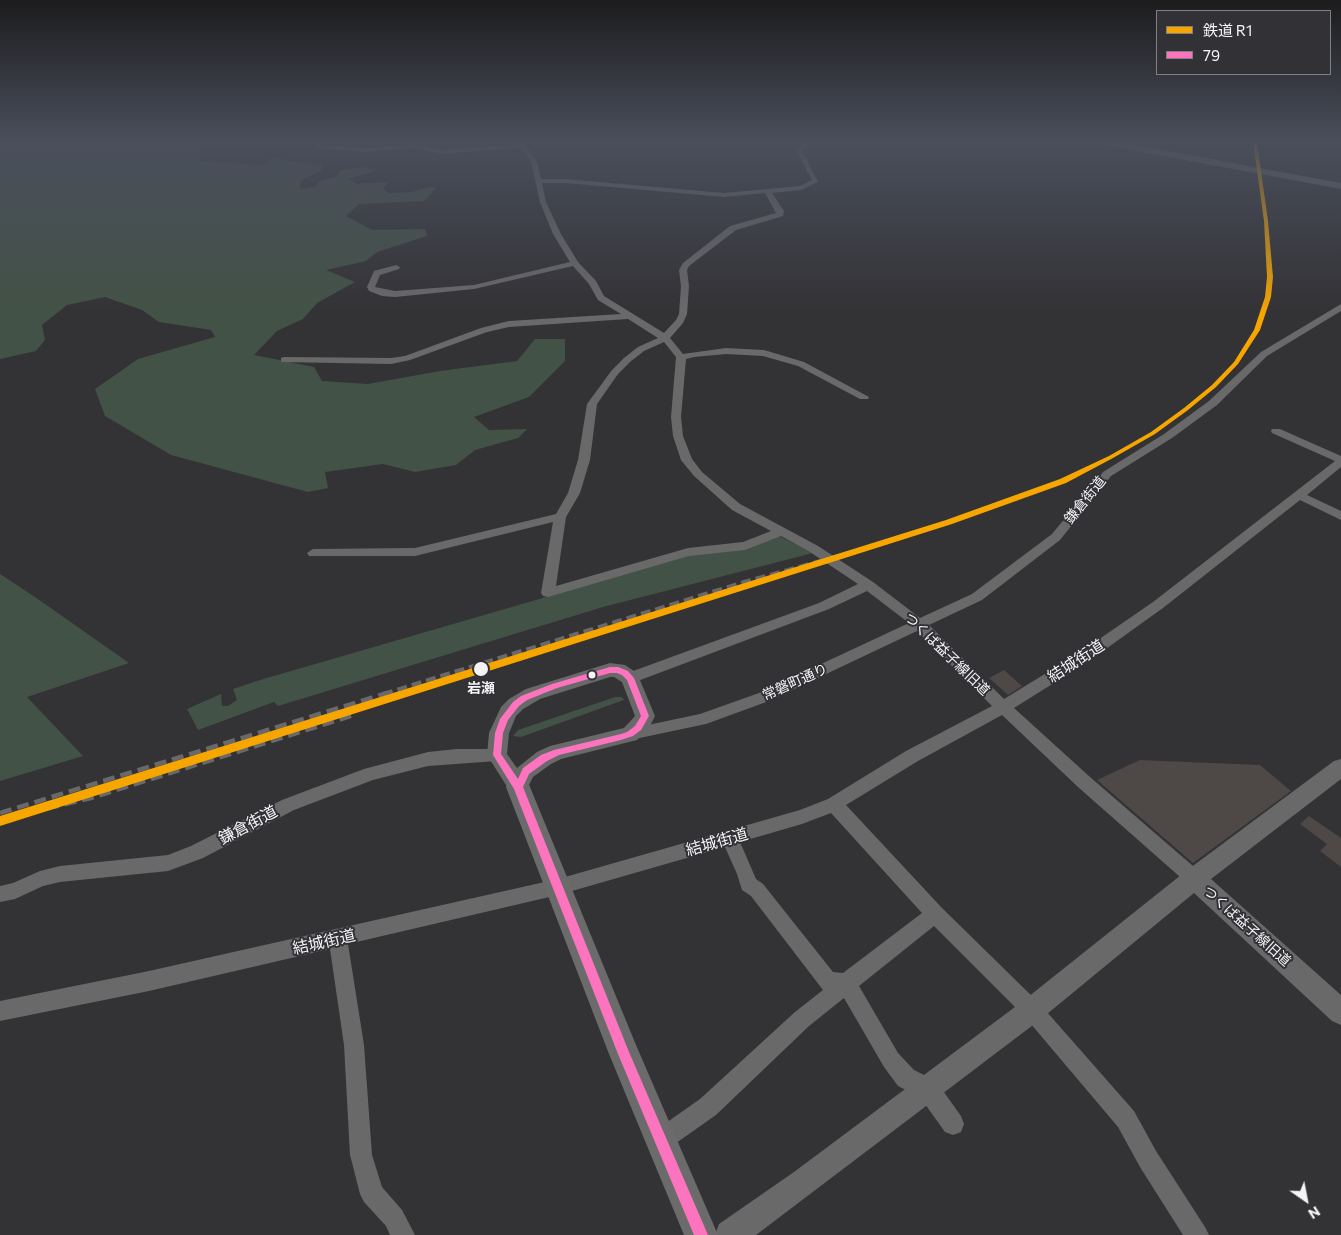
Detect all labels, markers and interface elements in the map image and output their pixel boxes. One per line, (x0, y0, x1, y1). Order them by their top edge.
legend (1156, 10, 1331, 75)
text: 鉄道 R1 (1203, 21, 1252, 39)
text: 79 (1203, 46, 1220, 64)
street label: 鎌倉街道 (1061, 473, 1109, 527)
street label: つくば益子線旧道 (901, 609, 993, 699)
street label: 結城街道 (1044, 636, 1108, 686)
marker: 岩瀬 (472, 660, 490, 678)
street label: 常磐町通り (760, 660, 830, 704)
unlabelled marker (587, 670, 597, 680)
place label: 岩瀬 (467, 680, 495, 696)
street label: 鎌倉街道 (215, 802, 281, 848)
street label: 結城街道 (684, 824, 750, 860)
street label: つくば益子線旧道 (1200, 882, 1294, 970)
street label: 結城街道 (291, 925, 357, 959)
north arrow (1281, 1175, 1331, 1225)
text: N (1305, 1203, 1323, 1223)

